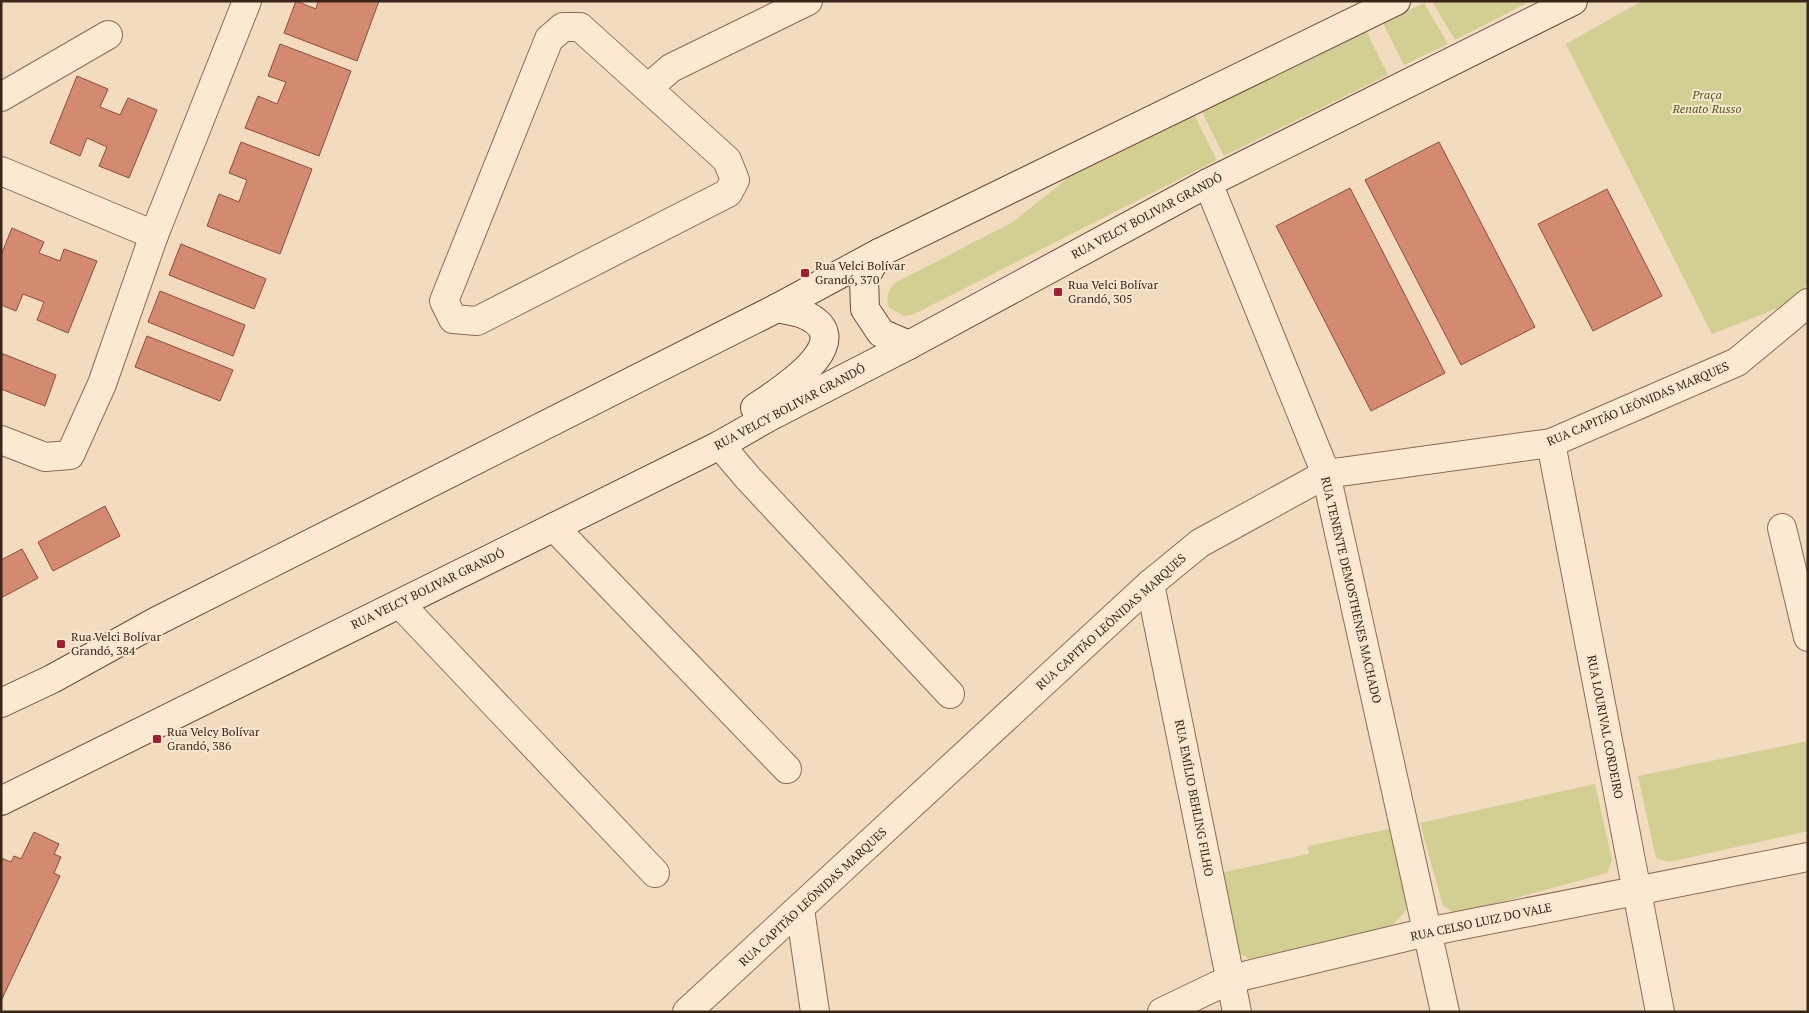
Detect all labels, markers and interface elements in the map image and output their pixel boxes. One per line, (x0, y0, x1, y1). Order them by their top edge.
park label: Praça Renato Russo (1671, 87, 1742, 116)
street label: RUA VELCY BOLIVAR GRANDÓ (1069, 169, 1225, 262)
place label: Rua Velci Bolívar Grandó, 370 (815, 258, 905, 287)
marker: Rua Velci Bolívar Grandó, 370 (799, 267, 811, 279)
place label: Rua Velci Bolívar Grandó, 305 (1068, 277, 1158, 306)
marker: Rua Velci Bolívar Grandó, 305 (1052, 286, 1064, 298)
street label: RUA CAPITÃO LEÔNIDAS MARQUES (1544, 358, 1731, 449)
street label: RUA VELCY BOLIVAR GRANDÓ (712, 360, 868, 453)
street label: RUA TENENTE DEMOSTHENES MACHADO (1318, 475, 1385, 705)
street label: RUA VELCY BOLIVAR GRANDÓ (349, 545, 507, 632)
street label: RUA CAPITÃO LEÔNIDAS MARQUES (1033, 550, 1189, 693)
place label: Rua Velci Bolívar Grandó, 384 (71, 629, 161, 658)
marker: Rua Velci Bolívar Grandó, 384 (55, 638, 67, 650)
street label: RUA LOURIVAL CORDEIRO (1584, 654, 1627, 800)
street label: RUA EMÍLIO BEHLING FILHO (1172, 718, 1217, 878)
place label: Rua Velcy Bolívar Grandó, 386 (167, 724, 260, 753)
marker: Rua Velcy Bolívar Grandó, 386 (151, 733, 163, 745)
street label: RUA CAPITÃO LEÔNIDAS MARQUES (736, 824, 890, 969)
street label: RUA CELSO LUIZ DO VALE (1409, 899, 1553, 944)

